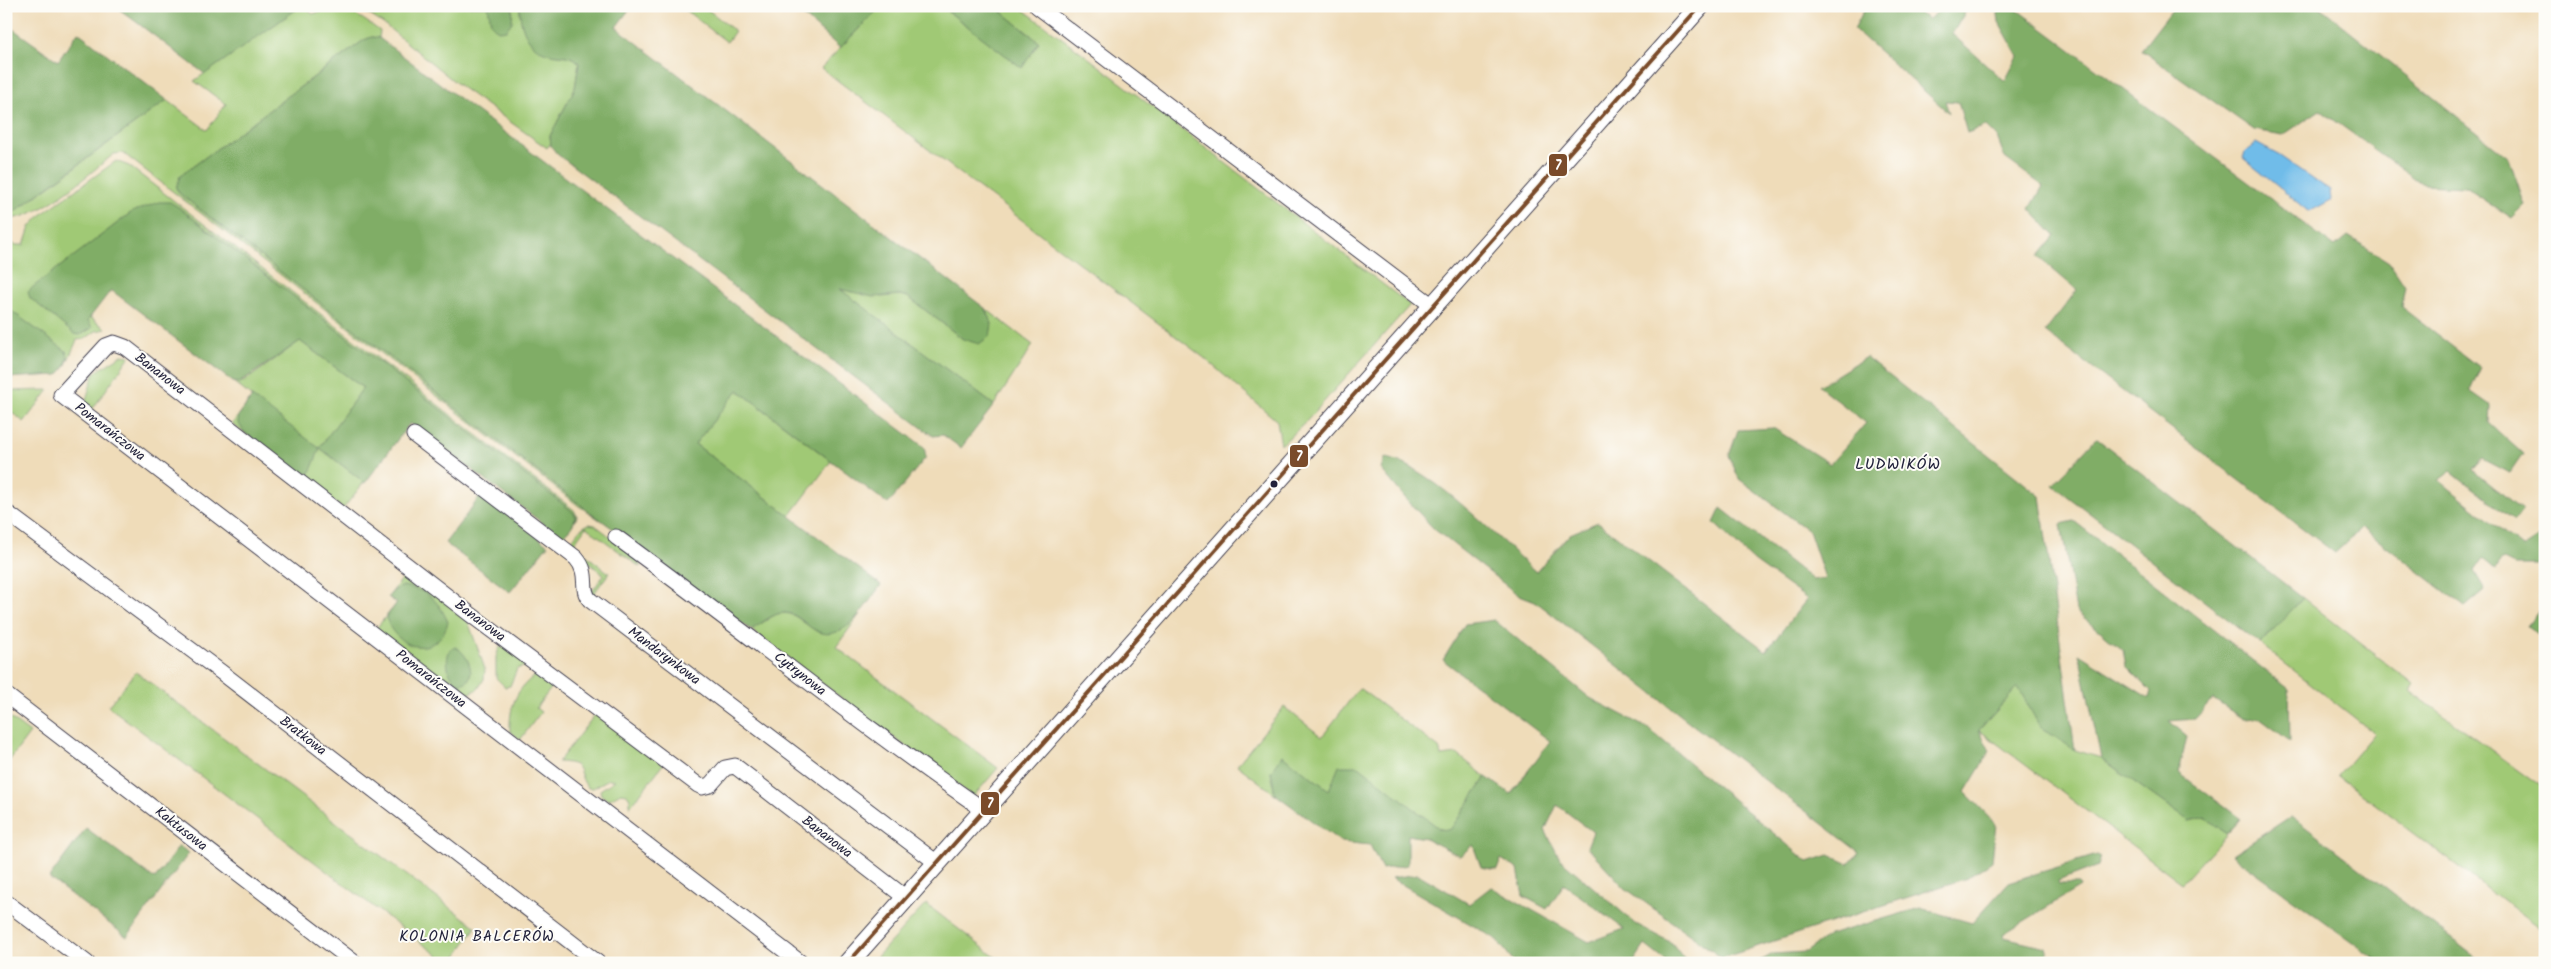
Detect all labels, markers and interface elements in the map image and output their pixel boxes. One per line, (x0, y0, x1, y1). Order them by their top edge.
line badge: 7 (1548, 153, 1568, 177)
text: 7 (1555, 155, 1562, 177)
street label: Bananowa (130, 347, 190, 401)
street label: Pomarańczowa (70, 397, 150, 467)
line badge: 7 (1289, 444, 1309, 468)
text: 7 (1296, 446, 1303, 468)
district label: LUDWIKÓW (1855, 452, 1941, 477)
unlabelled marker (1269, 479, 1279, 489)
street label: Bananowa (450, 594, 510, 648)
street label: Mandarynkowa (623, 621, 705, 691)
street label: Pomarańczowa (391, 644, 471, 714)
street label: Cytrynowa (769, 646, 831, 702)
street label: Bratkowa (275, 711, 331, 761)
line badge: 7 (980, 791, 1000, 816)
text: 7 (987, 793, 994, 815)
street label: Kaktusowa (150, 801, 212, 857)
street label: Bananowa (797, 810, 857, 864)
district label: KOLONIA BALCERÓW (399, 925, 555, 949)

